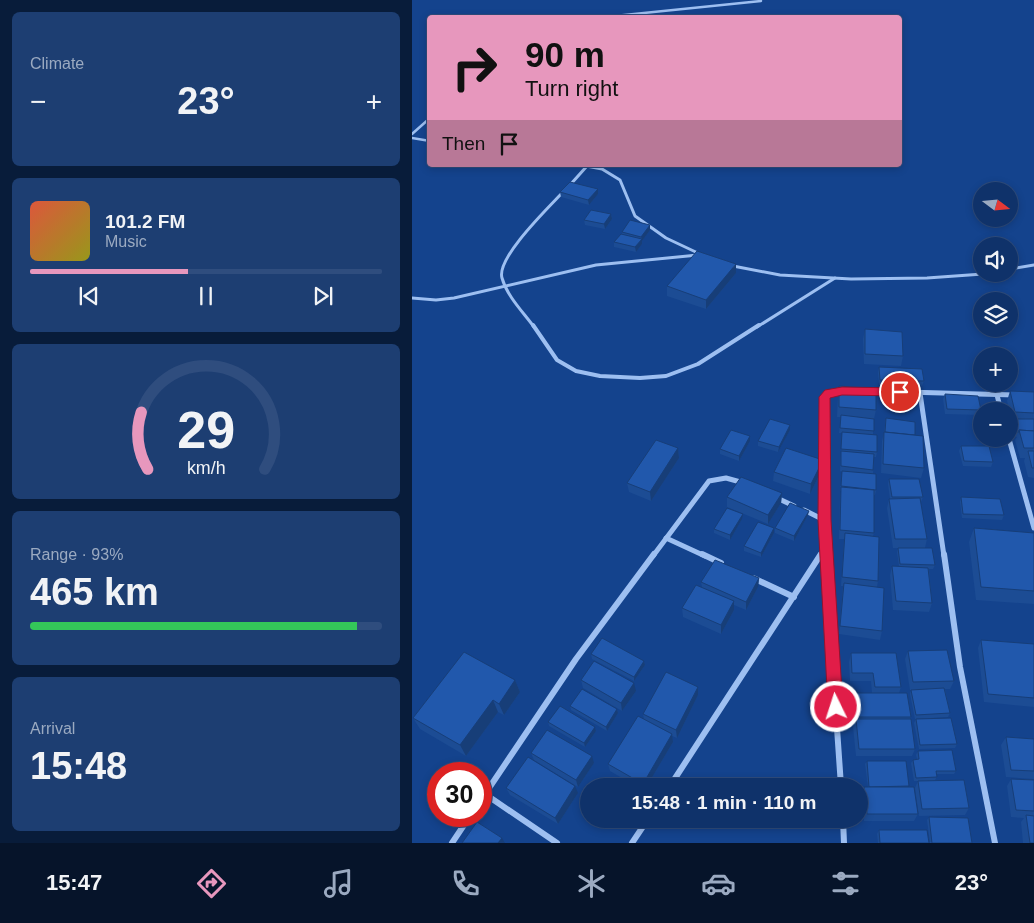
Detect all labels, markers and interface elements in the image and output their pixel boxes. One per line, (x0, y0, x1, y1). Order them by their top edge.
icon: right (442, 35, 507, 100)
text: 90 m (525, 35, 605, 74)
text: Climate (30, 55, 84, 72)
text: Turn right (525, 76, 618, 101)
text: 23° (177, 80, 235, 122)
text: − (30, 86, 46, 117)
text: + (366, 86, 382, 117)
icon: arrive (495, 130, 523, 158)
text: Then (442, 133, 485, 154)
north arrow (973, 182, 1018, 228)
map controls (973, 182, 1018, 447)
text: 101.2 FM (105, 211, 185, 232)
text: Music (105, 233, 147, 250)
button: sound (973, 237, 1018, 282)
icon: previous (75, 282, 103, 310)
icon: pause (192, 282, 220, 310)
icon: next (309, 282, 337, 310)
button: layers (973, 292, 1018, 337)
button: + (973, 347, 1018, 392)
pin (879, 371, 921, 413)
icon: arrive (886, 378, 914, 406)
text: 29 (177, 401, 235, 459)
button: − (973, 402, 1018, 447)
text: km/h (187, 458, 225, 478)
text: Range · 93% (30, 546, 123, 563)
text: 465 km (30, 571, 159, 613)
position arrow (809, 680, 861, 732)
text: Arrival (30, 720, 75, 737)
text: 15:48 (30, 745, 127, 787)
speed limit sign: 30 (427, 762, 492, 827)
text: 15:48 · 1 min · 110 m (632, 792, 816, 813)
icon: directions (194, 866, 229, 901)
icon: music (321, 866, 356, 901)
icon: phone (448, 866, 483, 901)
icon: climate (574, 866, 609, 901)
icon: car (701, 866, 736, 901)
icon: filters (828, 866, 863, 901)
text: 15:47 (46, 870, 102, 895)
text: 23° (955, 870, 988, 895)

